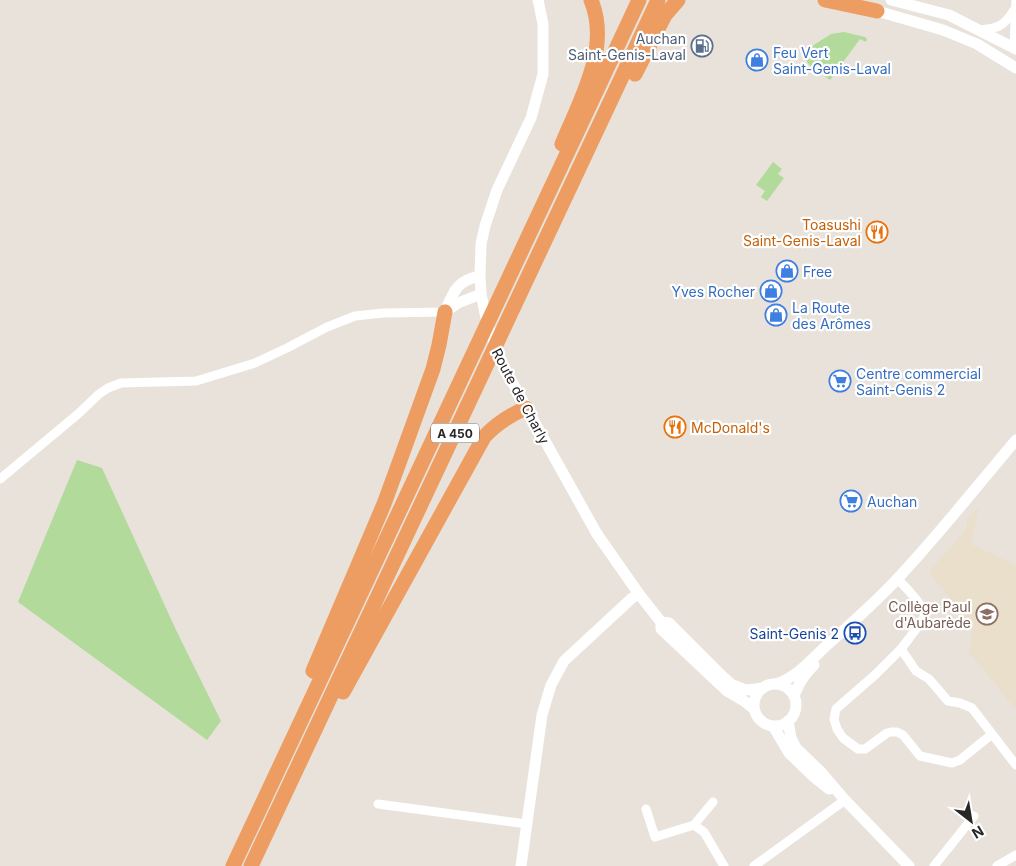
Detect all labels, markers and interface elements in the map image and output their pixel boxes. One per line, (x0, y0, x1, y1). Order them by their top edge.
place label: Auchan Saint-Genis-Laval (568, 30, 686, 63)
fuel station icon: Auchan Saint-Genis-Laval (690, 34, 714, 58)
place label: Feu Vert Saint-Genis-Laval (773, 44, 891, 77)
shop icon: Feu Vert Saint-Genis-Laval (745, 48, 769, 72)
place label: Toasushi Saint-Genis-Laval (743, 216, 861, 249)
restaurant icon: Toasushi Saint-Genis-Laval (865, 220, 889, 244)
shop icon: Free (775, 259, 799, 283)
place label: Free (803, 263, 832, 280)
shop icon: Yves Rocher (759, 279, 783, 303)
place label: Yves Rocher (672, 283, 755, 300)
place label: La Route des Arômes (792, 299, 871, 332)
shop icon: La Route des Arômes (764, 303, 788, 327)
street label: Route de Charly (489, 345, 553, 447)
place label: Centre commercial Saint-Genis 2 (856, 365, 981, 398)
supermarket icon: Centre commercial Saint-Genis 2 (828, 369, 852, 393)
restaurant icon: McDonald's (663, 415, 687, 439)
place label: McDonald's (691, 419, 770, 436)
road number: A 450 (431, 423, 479, 442)
supermarket icon: Auchan (839, 489, 863, 513)
place label: Auchan (867, 493, 917, 510)
place label: Collège Paul d'Aubarède (888, 598, 971, 631)
school or university icon: Collège Paul d'Aubarède (975, 602, 999, 626)
bus stop icon: Saint-Genis 2 (843, 621, 867, 645)
place label: Saint-Genis 2 (750, 625, 839, 642)
north arrow (946, 796, 996, 846)
text: N (969, 823, 987, 843)

